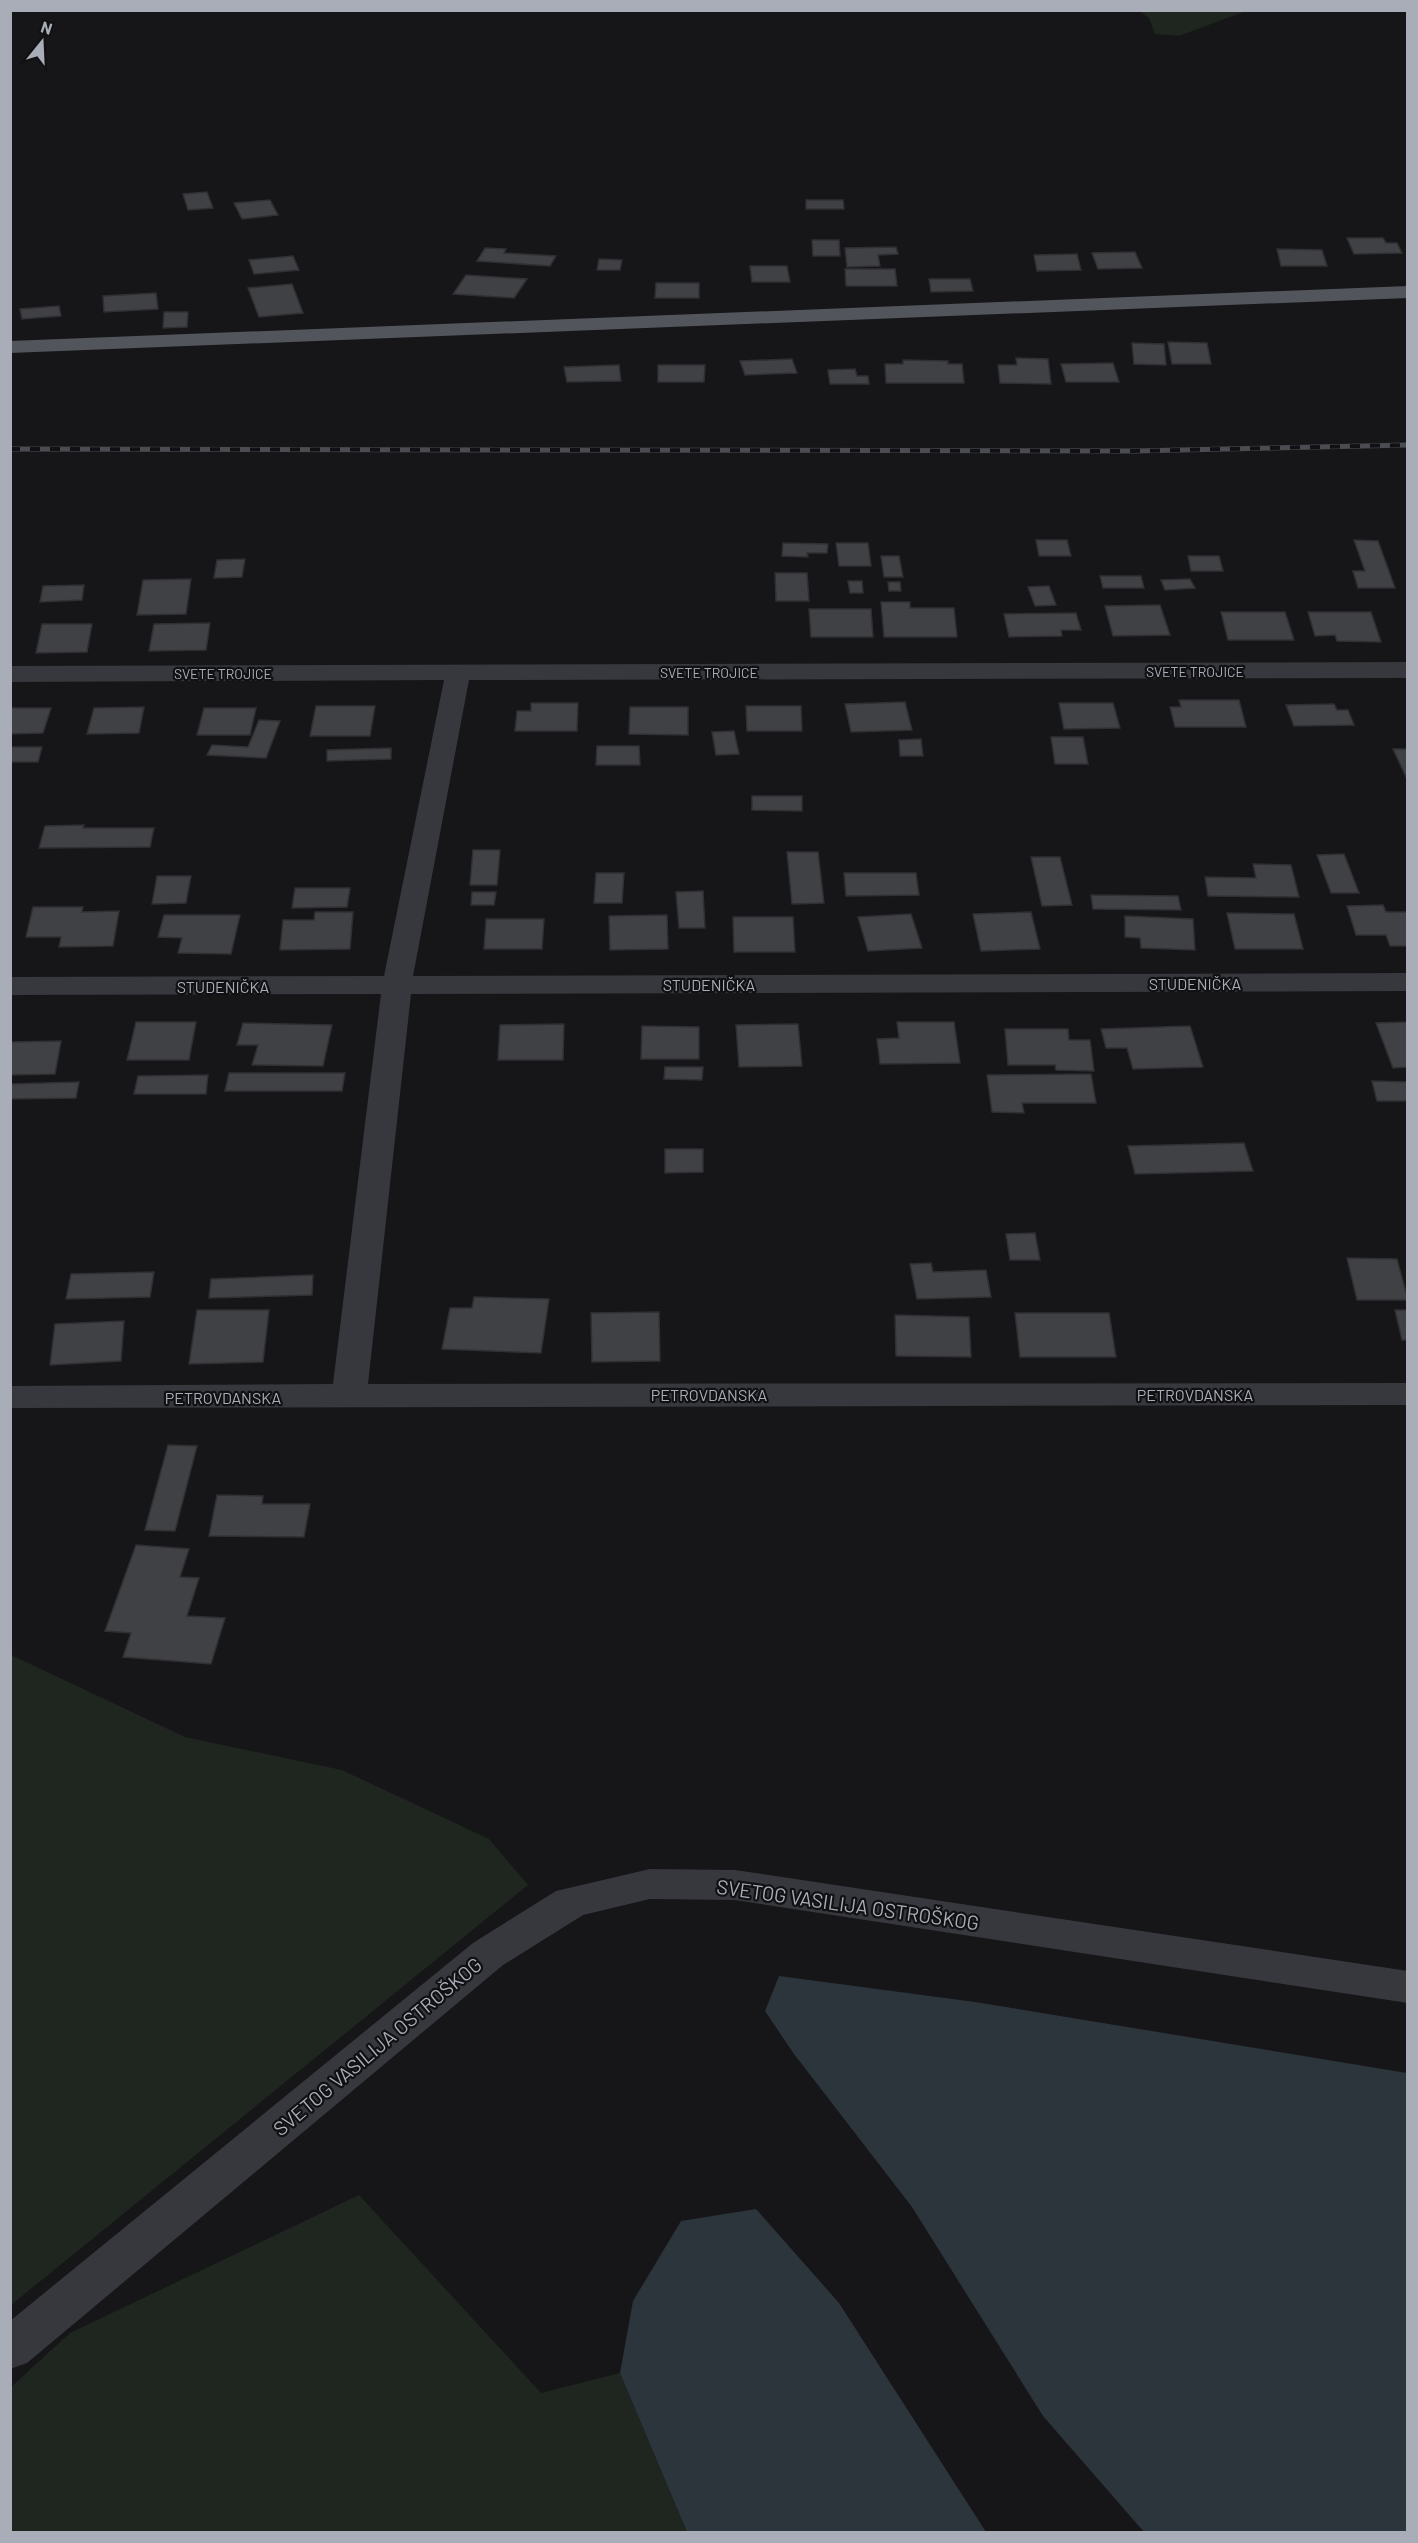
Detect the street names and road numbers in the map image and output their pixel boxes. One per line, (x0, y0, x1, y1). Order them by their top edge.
street label: SVETE TROJICE (1146, 663, 1244, 680)
street label: SVETE TROJICE (660, 664, 758, 681)
street label: SVETE TROJICE (174, 665, 272, 682)
street label: STUDENIČKA (1149, 974, 1242, 993)
street label: STUDENIČKA (663, 975, 756, 994)
street label: STUDENIČKA (177, 977, 270, 996)
street label: PETROVDANSKA (651, 1385, 767, 1404)
street label: PETROVDANSKA (1137, 1385, 1253, 1404)
street label: PETROVDANSKA (165, 1388, 281, 1407)
street label: SVETOG VASILIJA OSTROŠKOG (715, 1874, 981, 1934)
street label: SVETOG VASILIJA OSTROŠKOG (268, 1952, 486, 2140)

